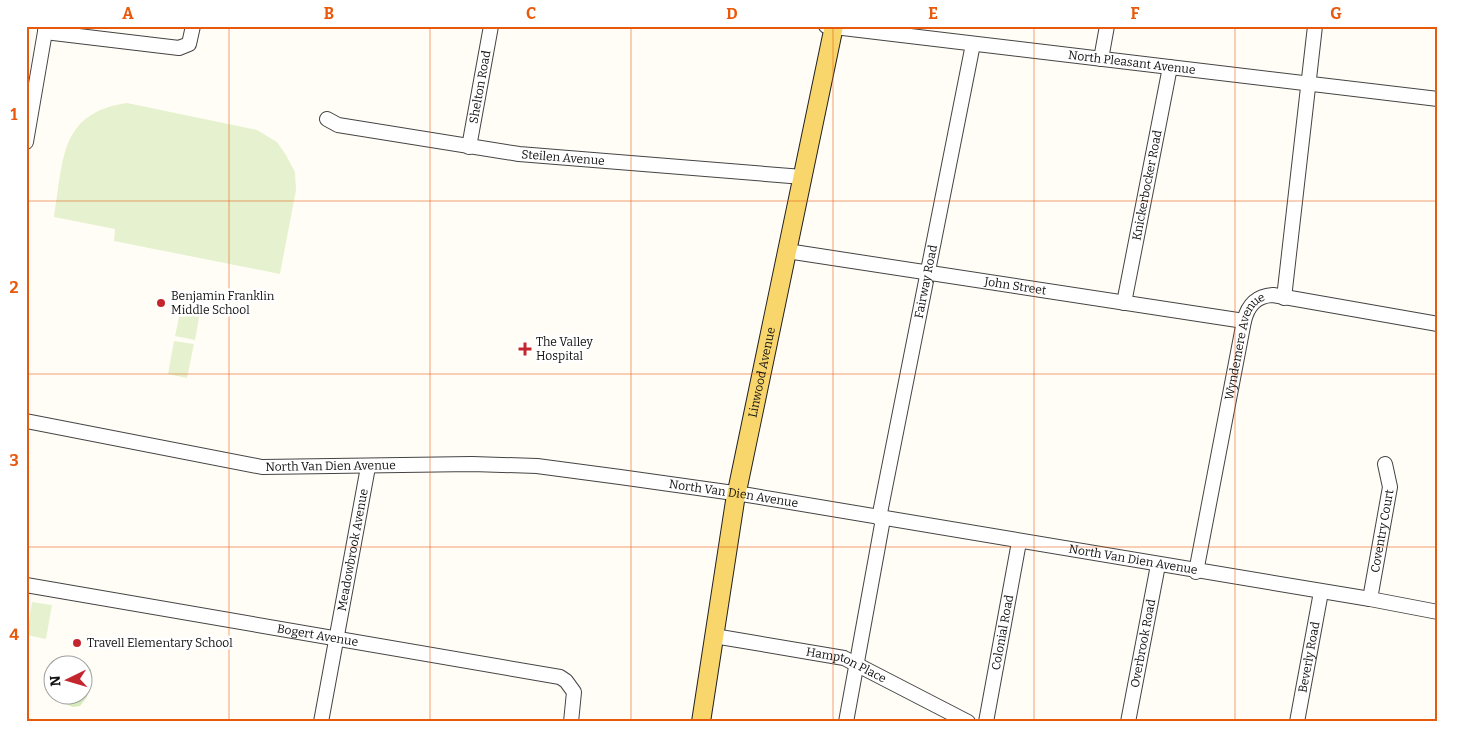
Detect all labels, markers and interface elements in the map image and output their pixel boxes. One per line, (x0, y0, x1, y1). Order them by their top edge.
text: A (122, 4, 134, 23)
text: B (324, 4, 334, 23)
text: C (526, 4, 536, 23)
text: D (726, 4, 738, 23)
text: E (928, 4, 938, 23)
text: F (1131, 4, 1140, 23)
text: G (1330, 4, 1342, 23)
street label: North Pleasant Avenue (1067, 48, 1196, 77)
street label: Shelton Road (466, 49, 493, 125)
text: 1 (11, 105, 18, 124)
street label: Knickerbocker Road (1129, 129, 1165, 242)
street label: Steilen Avenue (521, 147, 605, 168)
street label: Fairway Road (912, 244, 940, 320)
street label: John Street (983, 274, 1048, 298)
text: 2 (9, 278, 19, 297)
place label: Benjamin Franklin Middle School (171, 289, 275, 317)
street label: Wyndemere Avenue (1222, 290, 1267, 401)
marker: Benjamin Franklin Middle School (155, 297, 167, 309)
street label: Linwood Avenue (746, 326, 778, 419)
place label: The Valley Hospital (536, 335, 593, 363)
marker: The Valley Hospital (518, 342, 532, 356)
text: 3 (9, 451, 19, 470)
street label: North Van Dien Avenue (265, 458, 396, 474)
street label: North Van Dien Avenue (668, 477, 799, 510)
street label: Meadowbrook Avenue (335, 488, 371, 612)
street label: Coventry Court (1368, 488, 1397, 574)
street label: North Van Dien Avenue (1068, 542, 1199, 577)
street label: Colonial Road (989, 594, 1016, 671)
street label: Overbrook Road (1128, 598, 1158, 689)
street label: Beverly Road (1296, 620, 1322, 694)
street label: Bogert Avenue (276, 621, 359, 649)
text: 4 (9, 625, 19, 644)
place label: Travell Elementary School (87, 636, 233, 650)
marker: Travell Elementary School (71, 637, 83, 649)
street label: Hampton Place (805, 645, 889, 686)
north arrow (42, 656, 92, 706)
text: N (47, 675, 64, 687)

